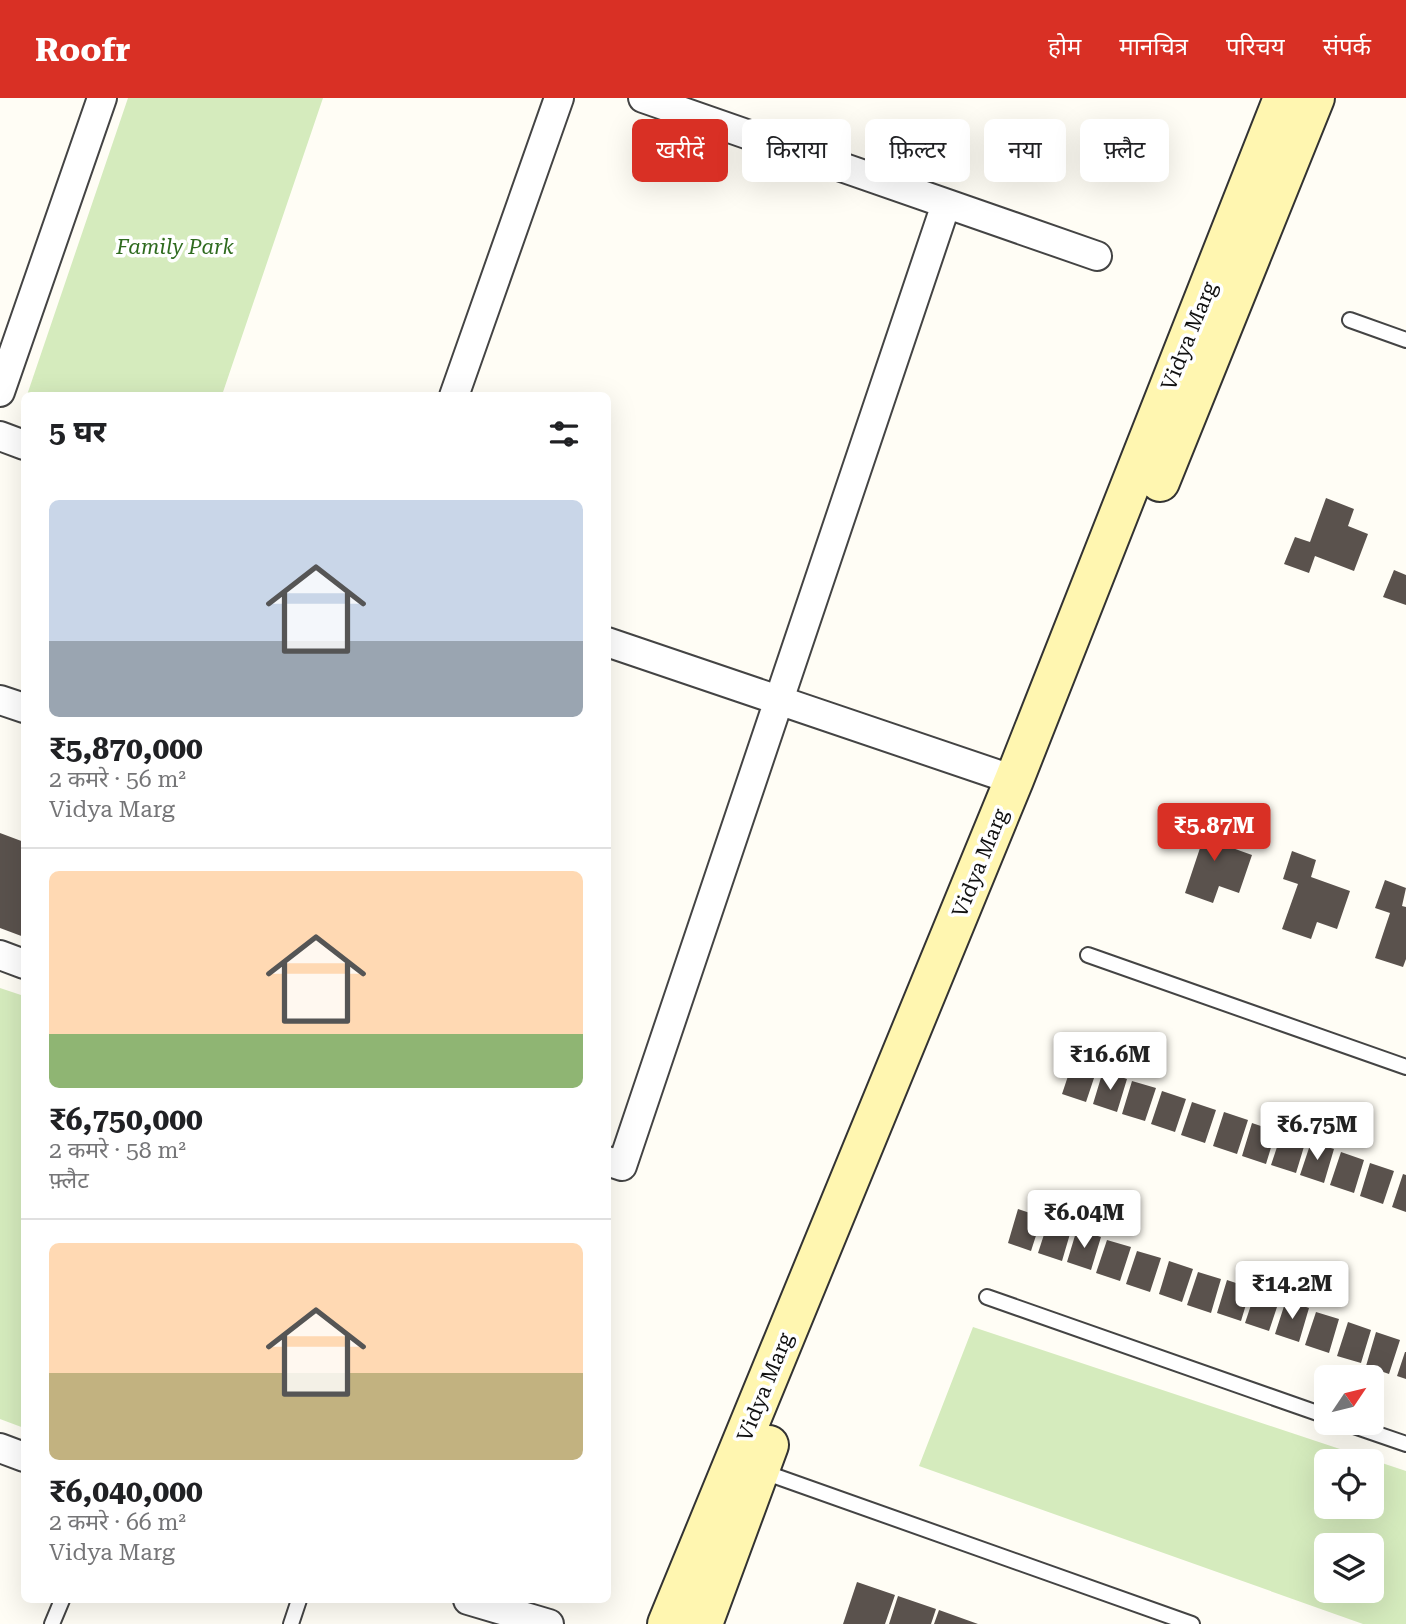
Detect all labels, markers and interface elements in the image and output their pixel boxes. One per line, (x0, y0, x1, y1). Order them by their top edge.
text: Roofr (35, 30, 130, 69)
text: होम (1048, 33, 1081, 61)
text: मानचित्र (1119, 33, 1188, 61)
text: परिचय (1226, 33, 1285, 61)
text: संपर्क (1323, 33, 1371, 61)
chip: खरीदें (632, 119, 728, 182)
chip: किराया (742, 119, 851, 182)
chip: फ़िल्टर (865, 119, 970, 182)
chip: नया (984, 119, 1066, 182)
chip: फ़्लैट (1080, 119, 1169, 182)
park label: Family Park (115, 235, 234, 259)
street label: Vidya Marg (1156, 278, 1222, 394)
text: 5 घर (49, 414, 106, 449)
icon: filters (545, 415, 583, 453)
icon: home (253, 546, 379, 672)
text: ₹5,870,000 (49, 731, 203, 766)
text: 2 कमरे · 56 m² (49, 766, 186, 793)
text: Vidya Marg (49, 796, 175, 823)
pin: ₹5.87M (1157, 804, 1271, 863)
street label: Vidya Marg (947, 805, 1013, 921)
text: ₹5.87M (1174, 812, 1254, 839)
icon: home (253, 916, 379, 1042)
pin: ₹16.6M (1053, 1032, 1167, 1092)
text: ₹16.6M (1070, 1041, 1150, 1068)
text: ₹6,750,000 (49, 1102, 203, 1137)
pin: ₹6.75M (1260, 1102, 1374, 1162)
text: ₹6.75M (1277, 1111, 1357, 1138)
text: 2 कमरे · 58 m² (49, 1137, 186, 1164)
text: फ़्लैट (49, 1167, 89, 1194)
pin: ₹6.04M (1027, 1190, 1141, 1250)
text: ₹6.04M (1044, 1199, 1124, 1226)
pin: ₹14.2M (1235, 1262, 1349, 1321)
text: ₹14.2M (1252, 1270, 1332, 1297)
icon: home (253, 1289, 379, 1415)
street label: Vidya Marg (732, 1329, 798, 1445)
north arrow (1314, 1365, 1384, 1435)
map controls (1314, 1365, 1384, 1603)
button: locate (1314, 1449, 1384, 1519)
text: ₹6,040,000 (49, 1474, 203, 1509)
text: 2 कमरे · 66 m² (49, 1509, 186, 1536)
button: layers (1314, 1533, 1384, 1603)
text: Vidya Marg (49, 1539, 175, 1566)

